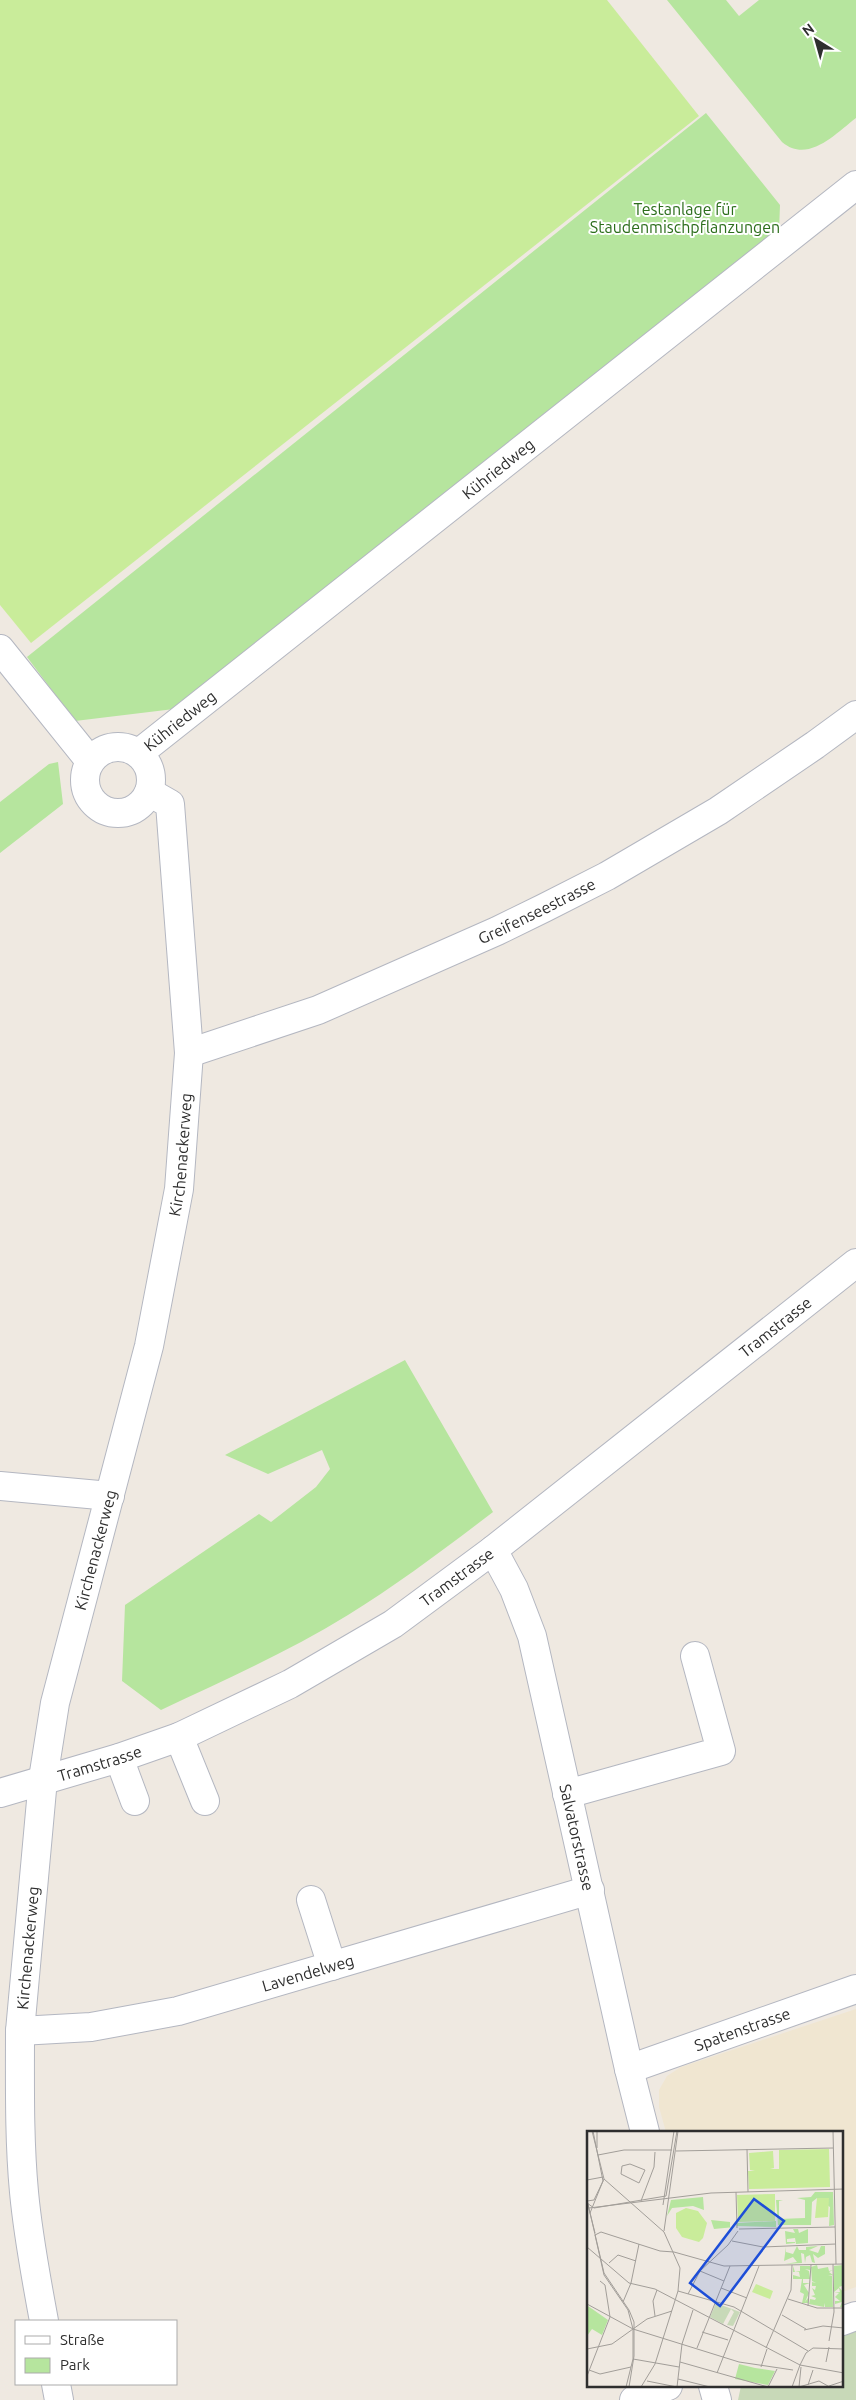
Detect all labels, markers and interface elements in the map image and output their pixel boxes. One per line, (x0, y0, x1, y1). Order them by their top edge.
north arrow (791, 15, 841, 65)
text: N (799, 20, 817, 39)
park label: Testanlage für Staudenmischpflanzungen (590, 200, 780, 236)
street label: Kühriedweg (458, 435, 538, 503)
street label: Kühriedweg (140, 687, 219, 755)
street label: Greifenseestrasse (475, 875, 598, 947)
street label: Kirchenackerweg (165, 1092, 195, 1218)
street label: Tramstrasse (736, 1293, 815, 1361)
street label: Kirchenackerweg (71, 1488, 120, 1612)
street label: Tramstrasse (416, 1544, 497, 1610)
street label: Tramstrasse (56, 1742, 144, 1785)
street label: Salvatorstrasse (556, 1782, 598, 1892)
street label: Kirchenackerweg (13, 1886, 42, 2011)
street label: Lavendelweg (260, 1951, 356, 1995)
street label: Spatenstrasse (692, 2004, 793, 2054)
inset map (587, 2131, 844, 2388)
legend (15, 2320, 178, 2385)
text: Straße (60, 2331, 104, 2348)
text: Park (60, 2356, 90, 2373)

